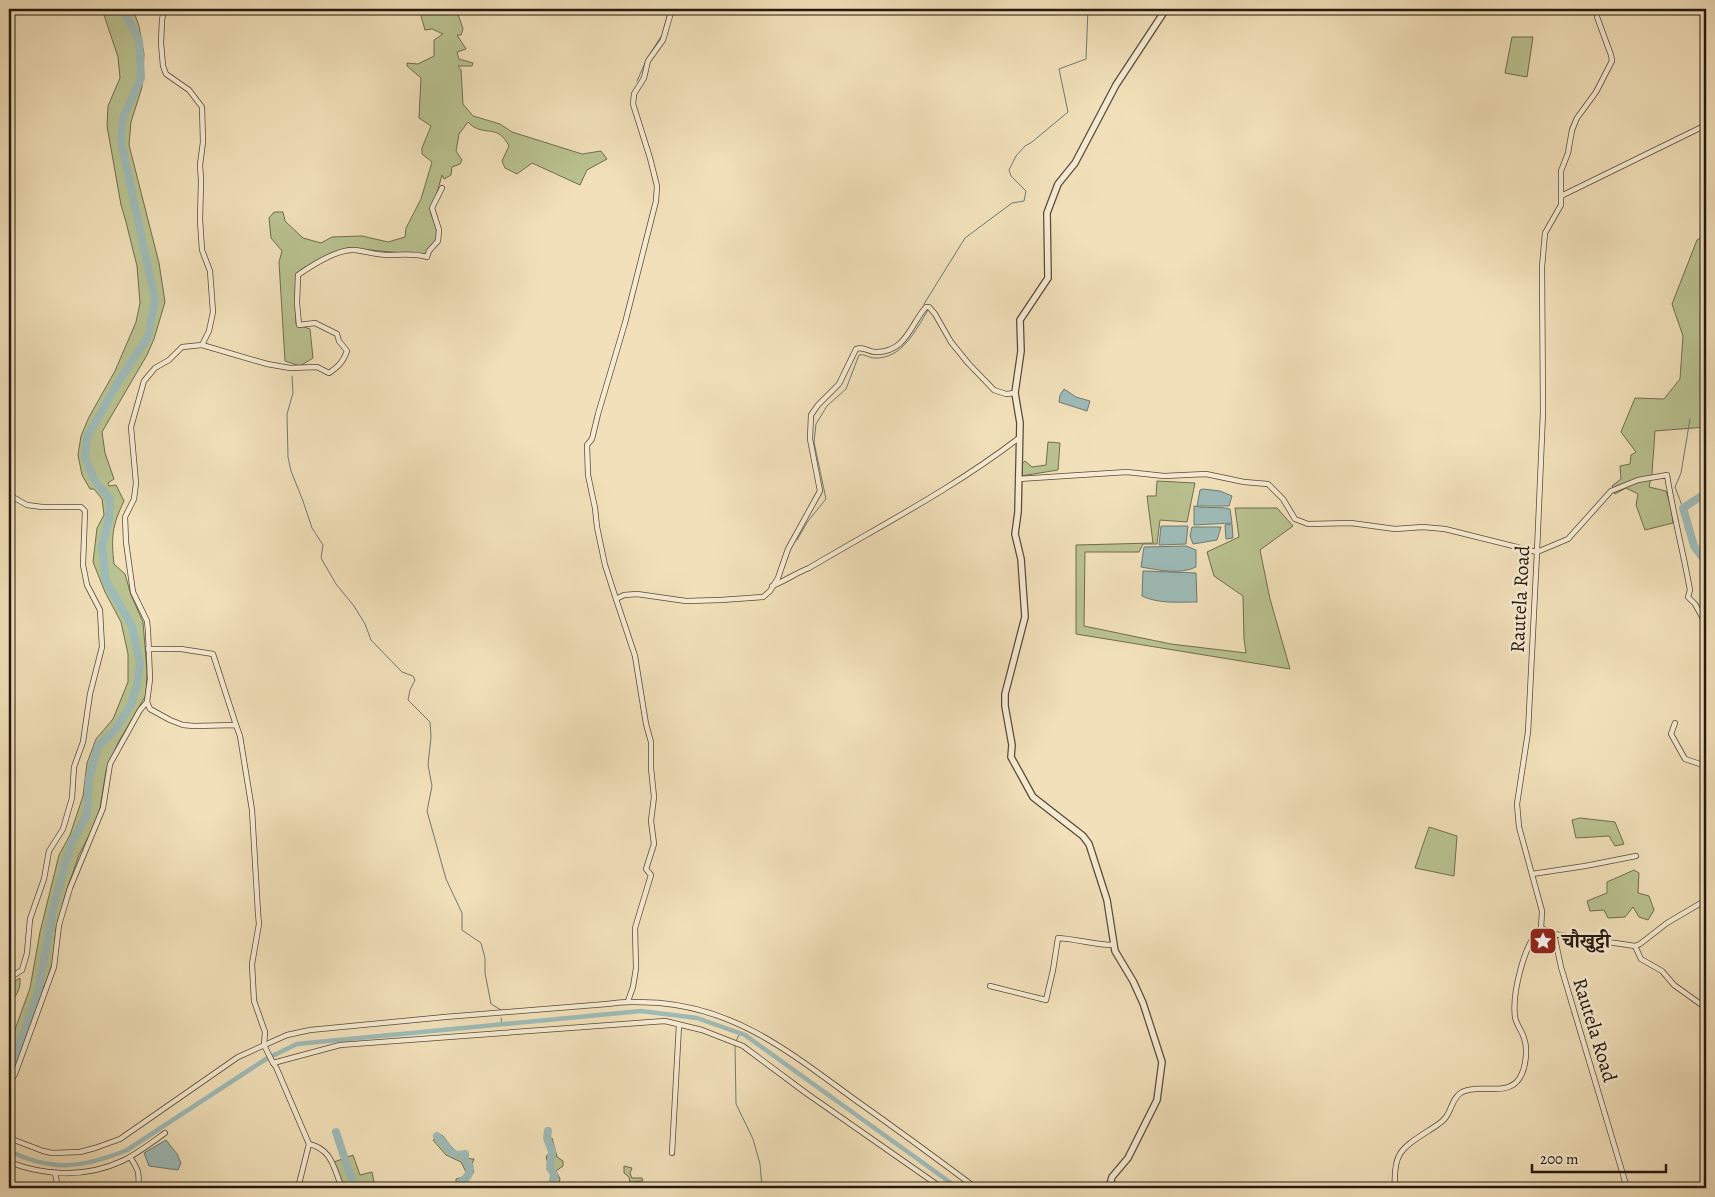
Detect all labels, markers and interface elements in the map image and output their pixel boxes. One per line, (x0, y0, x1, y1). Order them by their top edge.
street label: Rautela Road (1504, 544, 1536, 653)
place icon: चौखुट्टी (1528, 926, 1558, 956)
place label: चौखुट्टी (1560, 928, 1612, 955)
street label: Rautela Road (1566, 975, 1624, 1086)
scale bar (1532, 1142, 1666, 1174)
text: 200 m (1540, 1149, 1579, 1169)

